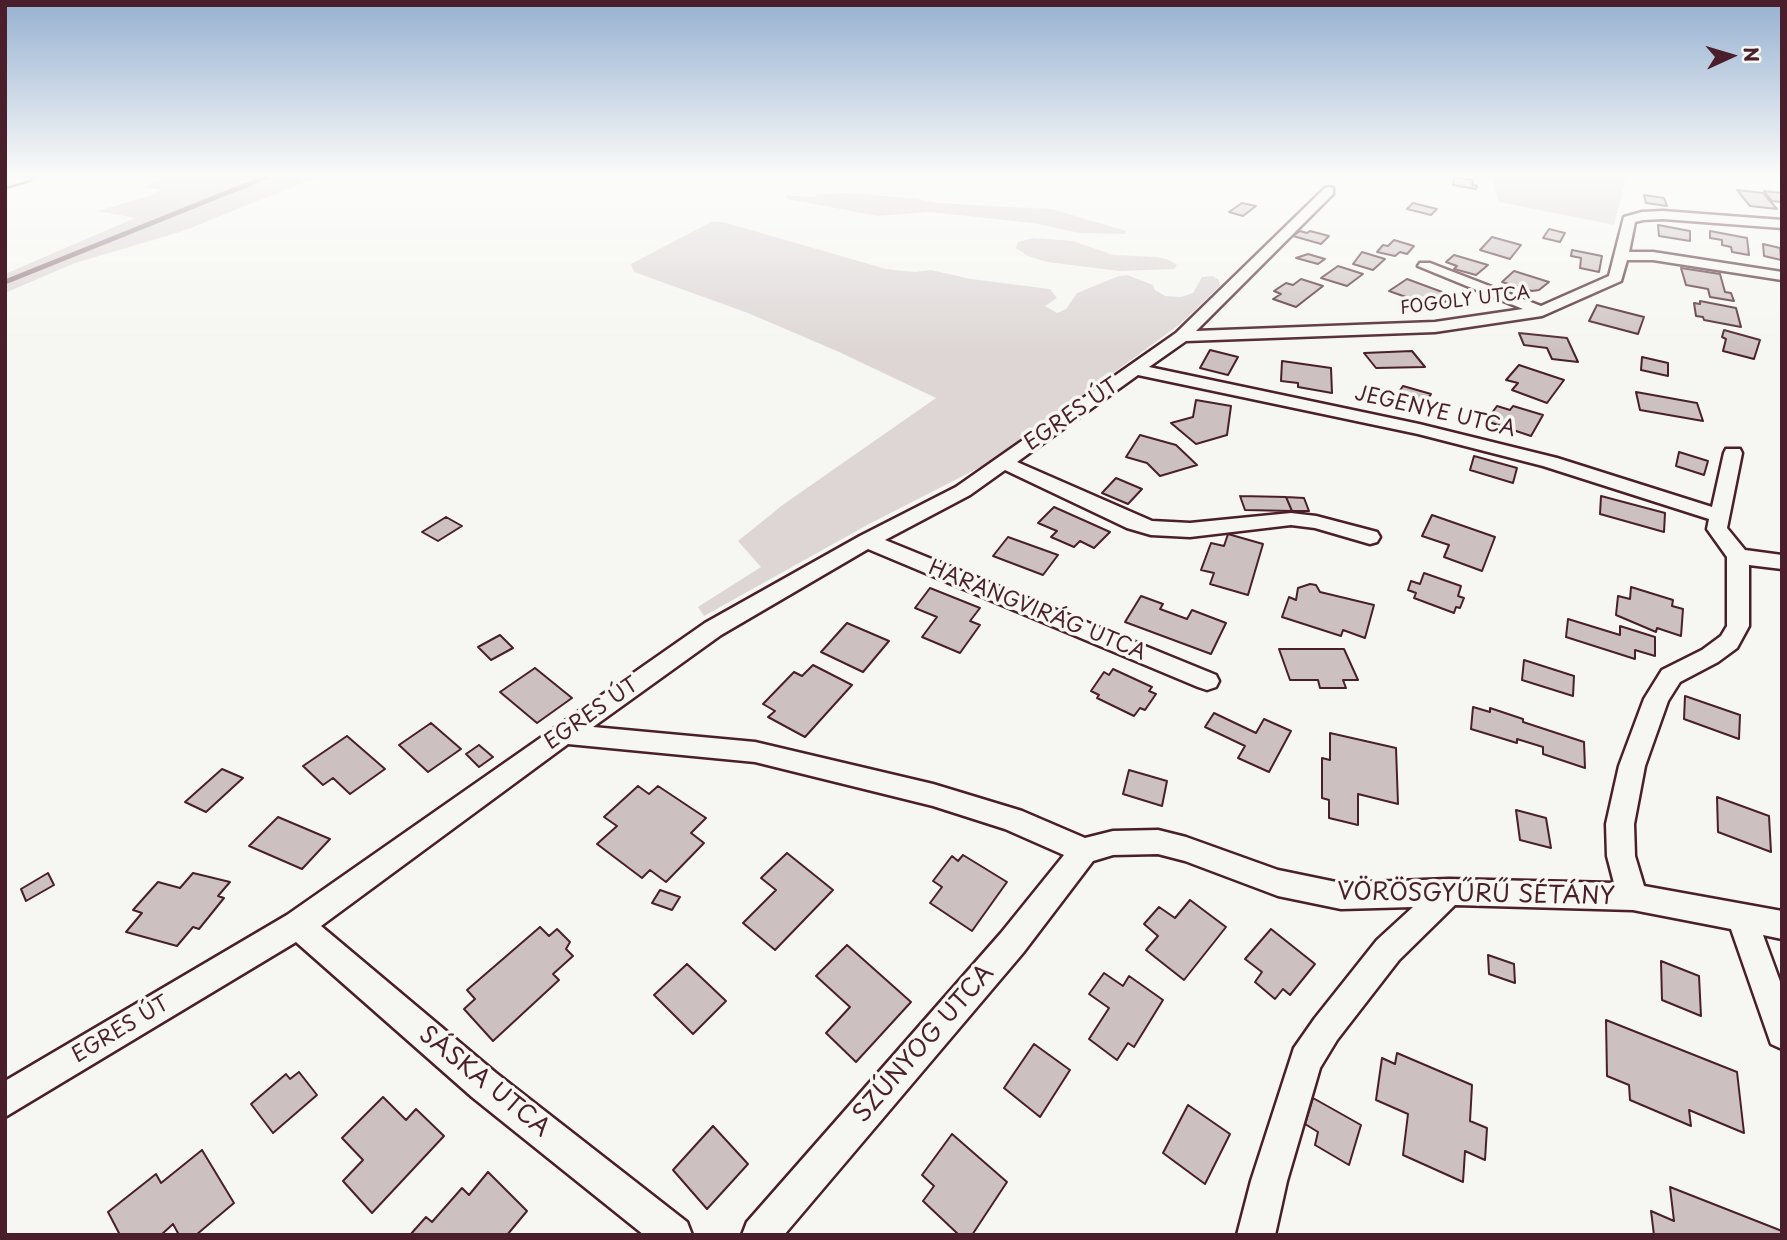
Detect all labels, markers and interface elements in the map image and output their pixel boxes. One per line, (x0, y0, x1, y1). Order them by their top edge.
north arrow (1696, 21, 1766, 91)
text: N (1737, 46, 1766, 63)
street label: FOGOLY UTCA (1399, 282, 1531, 320)
street label: EGRES ÚT (1020, 373, 1124, 457)
street label: JEGENYE UTCA (1352, 381, 1518, 443)
street label: HARANGVIRÁG UTCA (925, 556, 1149, 666)
street label: EGRES ÚT (540, 672, 644, 756)
street label: VÖRÖSGYŰRŰ SÉTÁNY (1337, 878, 1615, 912)
street label: SZÚNYOG UTCA (848, 959, 1000, 1129)
street label: EGRES ÚT (68, 991, 174, 1069)
street label: SÁSKA UTCA (413, 1021, 555, 1143)

